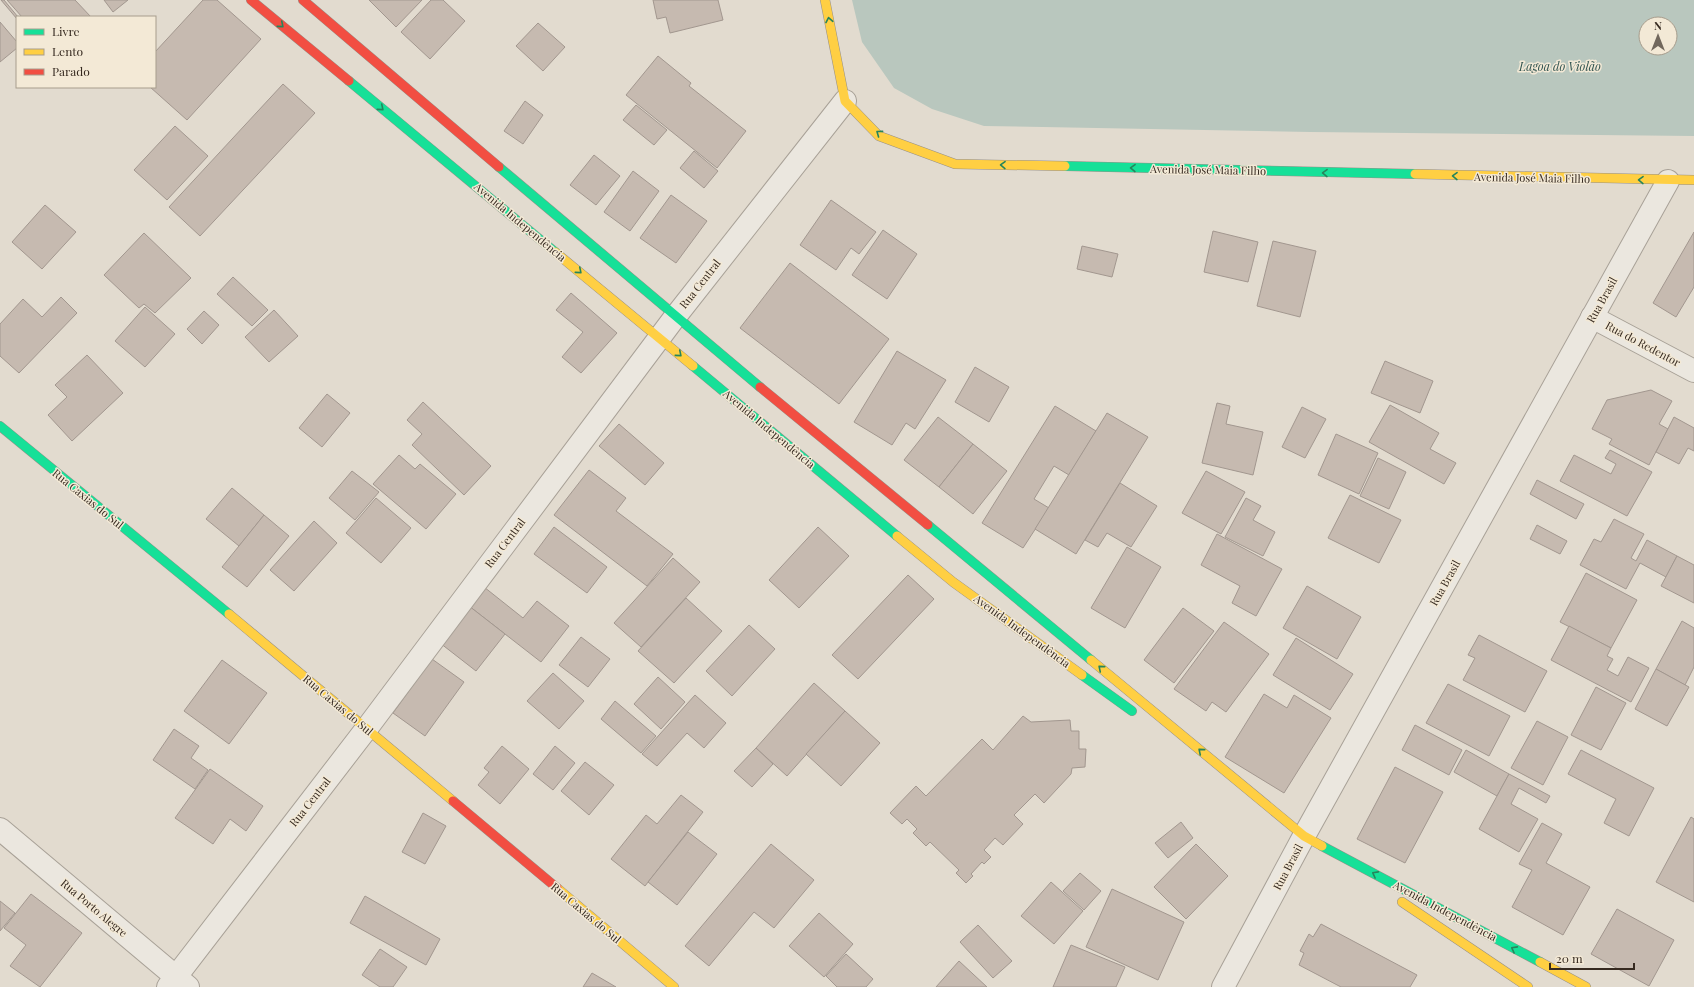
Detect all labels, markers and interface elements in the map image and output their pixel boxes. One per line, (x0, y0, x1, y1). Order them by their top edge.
legend (16, 16, 156, 88)
north arrow (1638, 16, 1678, 56)
one-way arrow (825, 17, 833, 23)
text: N (1654, 18, 1662, 33)
one-way arrow (277, 20, 284, 27)
text: Livre (52, 23, 80, 39)
text: Lento (52, 43, 84, 59)
water label: Lagoa do Violão (1518, 58, 1601, 74)
text: Parado (52, 63, 90, 79)
one-way arrow (377, 103, 384, 110)
one-way arrow (876, 131, 883, 138)
one-way arrow (1000, 161, 1006, 169)
street label: Avenida José Maia Filho (1149, 161, 1266, 178)
one-way arrow (1130, 164, 1136, 172)
one-way arrow (1322, 169, 1328, 177)
street label: Avenida José Maia Filho (1473, 169, 1590, 186)
one-way arrow (1452, 172, 1458, 180)
one-way arrow (1638, 176, 1644, 184)
street label: Avenida Independência (471, 178, 570, 265)
street label: Rua Central (676, 256, 724, 311)
one-way arrow (574, 266, 581, 273)
street label: Rua Brasil (1583, 274, 1620, 325)
street label: Rua do Redentor (1603, 318, 1683, 370)
one-way arrow (674, 349, 681, 356)
street label: Avenida Independência (720, 385, 819, 472)
street label: Rua Caxias do Sul (50, 465, 127, 532)
street label: Rua Central (481, 515, 528, 571)
street label: Rua Brasil (1426, 557, 1463, 608)
street label: Avenida Independência (970, 590, 1074, 671)
one-way arrow (1098, 666, 1106, 673)
street label: Rua Caxias do Sul (300, 671, 377, 738)
one-way arrow (1199, 748, 1206, 755)
street label: Rua Central (286, 774, 334, 829)
street label: Rua Brasil (1269, 841, 1306, 892)
one-way arrow (1372, 871, 1379, 878)
street label: Rua Porto Alegre (58, 875, 131, 940)
street label: Avenida Independência (1390, 876, 1500, 945)
street label: Rua Caxias do Sul (548, 879, 625, 946)
scale bar (1550, 945, 1634, 971)
one-way arrow (1511, 946, 1518, 953)
text: 20 m (1556, 950, 1583, 966)

